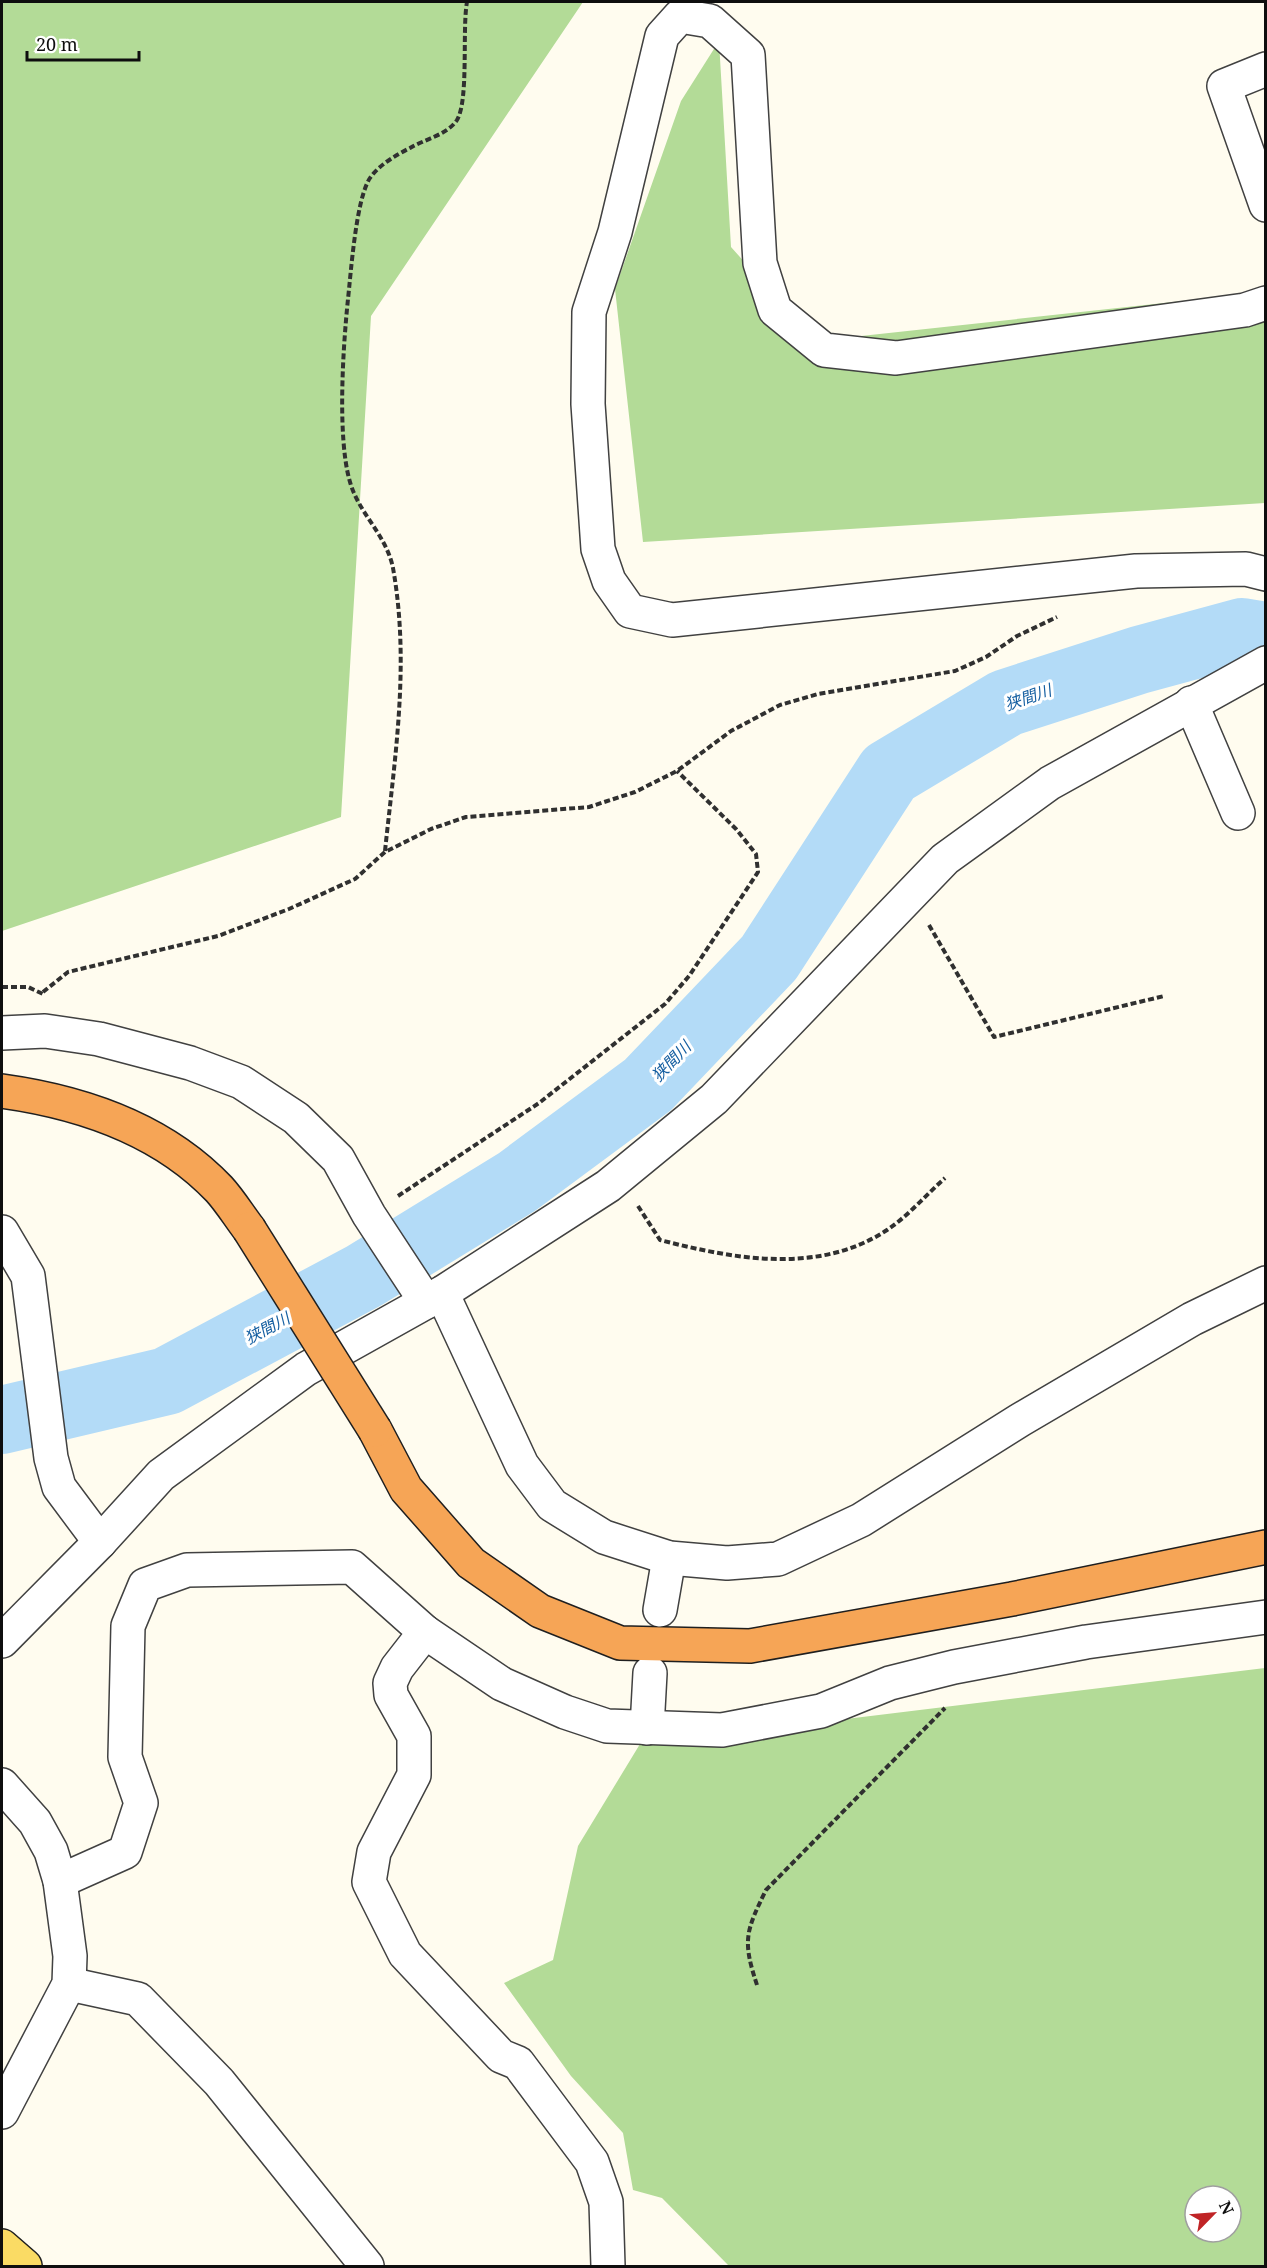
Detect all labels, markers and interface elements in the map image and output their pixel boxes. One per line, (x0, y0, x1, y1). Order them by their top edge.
scale bar (27, 24, 140, 62)
text: 20 m (36, 32, 78, 56)
water label: 狭間川 (1002, 678, 1056, 715)
water label: 狭間川 (646, 1035, 697, 1086)
water label: 狭間川 (241, 1306, 295, 1349)
north arrow (1183, 2184, 1243, 2244)
text: N (1214, 2197, 1239, 2218)

